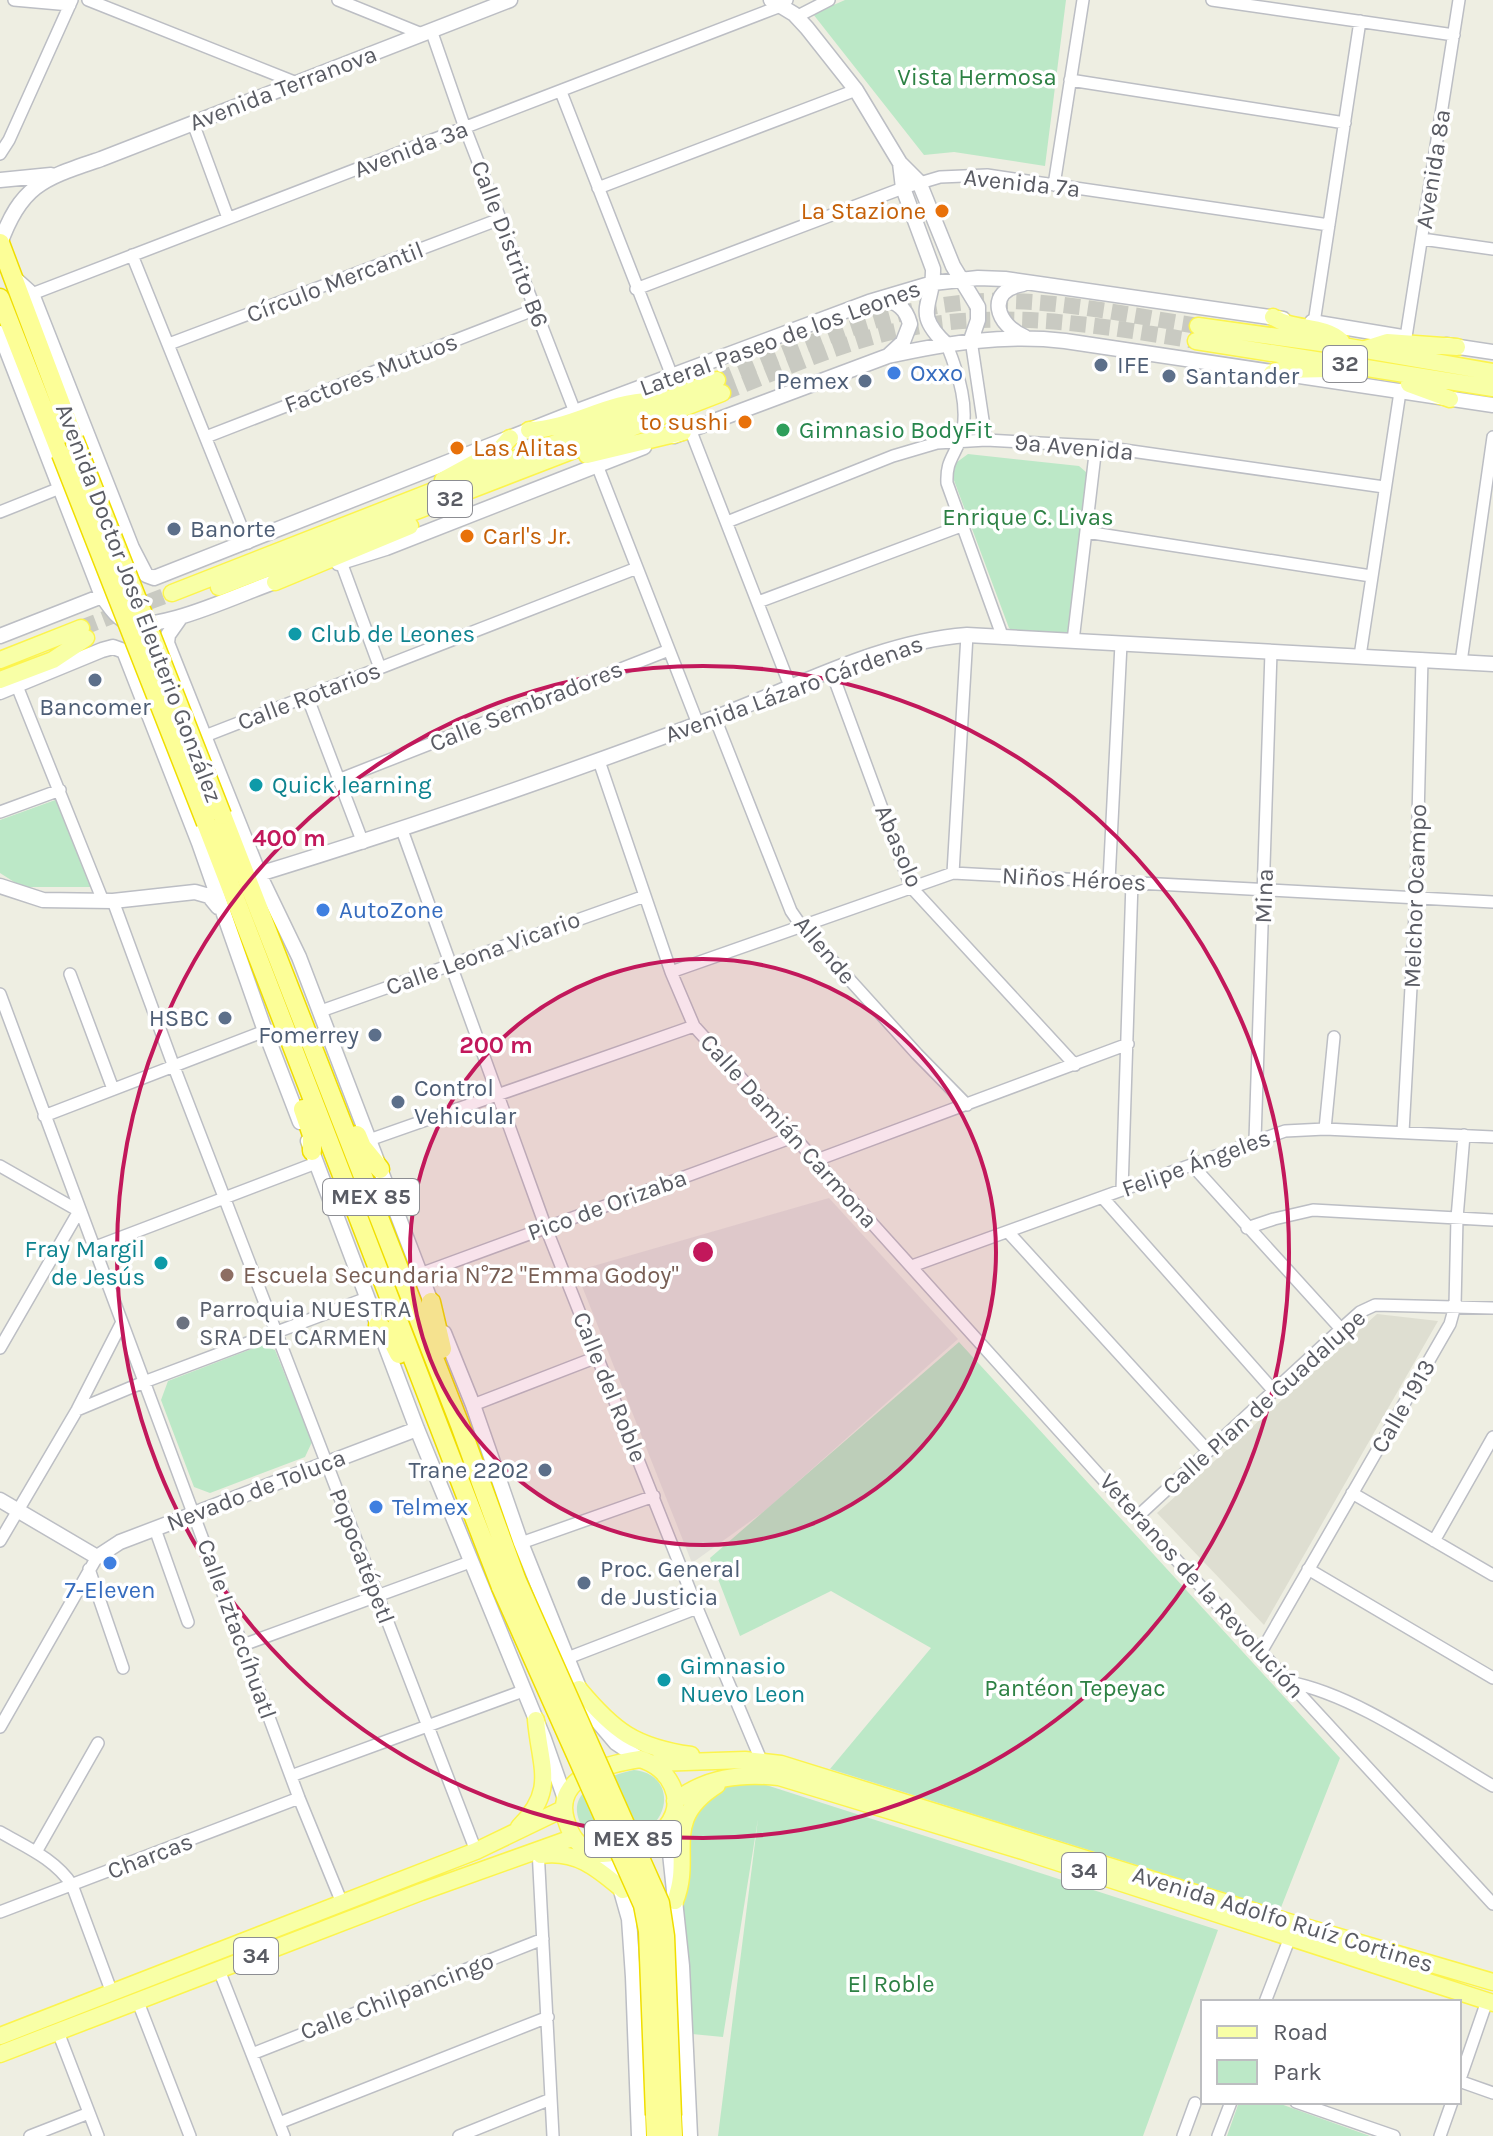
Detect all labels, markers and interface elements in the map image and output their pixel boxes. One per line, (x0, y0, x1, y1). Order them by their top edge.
street label: Avenida Terranova (185, 39, 381, 137)
park label: Vista Hermosa (897, 63, 1057, 91)
street label: Avenida 8a (1410, 107, 1456, 231)
street label: Avenida 3a (350, 114, 472, 184)
street label: Calle Distrito B6 (465, 157, 555, 331)
street label: Avenida 7a (962, 163, 1082, 203)
place label: La Stazione (801, 197, 926, 225)
marker: La Stazione (933, 202, 951, 220)
street label: Círculo Mercantil (243, 235, 427, 329)
street label: Lateral Paseo de los Leones (636, 274, 924, 402)
street label: Factores Mutuos (280, 327, 462, 419)
road number: 32 (1323, 346, 1367, 382)
place label: IFE (1117, 351, 1150, 379)
marker: IFE (1092, 356, 1110, 374)
place label: Oxxo (910, 359, 963, 387)
place label: Santander (1185, 362, 1299, 390)
marker: Oxxo (885, 364, 903, 382)
place label: Pemex (776, 367, 849, 395)
marker: Santander (1160, 367, 1178, 385)
marker: Pemex (856, 372, 874, 390)
street label: Avenida Doctor José Eleuterio González (50, 400, 228, 806)
place label: to sushi (640, 408, 729, 436)
marker: to sushi (736, 413, 754, 431)
place label: Gimnasio BodyFit (799, 416, 993, 444)
marker: Gimnasio BodyFit (774, 421, 792, 439)
street label: 9a Avenida (1013, 428, 1135, 466)
place label: Las Alitas (473, 434, 578, 462)
marker: Las Alitas (448, 439, 466, 457)
road number: 32 (428, 481, 472, 517)
park label: Enrique C. Livas (942, 503, 1114, 531)
place label: Banorte (190, 515, 276, 543)
marker: Banorte (165, 520, 183, 538)
place label: Carl's Jr. (483, 522, 571, 550)
marker: Carl's Jr. (458, 527, 476, 545)
place label: Club de Leones (311, 620, 475, 648)
marker: Club de Leones (286, 625, 304, 643)
street label: Avenida Lázaro Cárdenas (661, 629, 927, 749)
street label: Calle Sembradores (425, 654, 627, 758)
street label: Calle Rotarios (233, 656, 385, 736)
marker: Bancomer (86, 671, 104, 689)
place label: Bancomer (39, 693, 151, 721)
place label: Quick learning (272, 771, 432, 799)
marker: Quick learning (247, 776, 265, 794)
street label: Abasolo (869, 801, 929, 891)
street label: Melchor Ocampo (1398, 803, 1432, 989)
text: 400 m (252, 824, 326, 852)
street label: Niños Héroes (1001, 861, 1147, 897)
street label: Mina (1249, 868, 1279, 924)
place label: AutoZone (339, 896, 444, 924)
marker: AutoZone (314, 901, 332, 919)
street label: Calle Leona Vicario (382, 905, 584, 1001)
street label: Allende (788, 910, 862, 990)
place label: HSBC (149, 1004, 209, 1032)
marker: HSBC (216, 1009, 234, 1027)
place label: Fomerrey (258, 1021, 359, 1049)
marker: Fomerrey (366, 1026, 384, 1044)
street label: Calle Damián Carmona (695, 1028, 883, 1234)
text: 200 m (459, 1031, 533, 1059)
place label: Control Vehicular (414, 1074, 517, 1130)
marker: Control Vehicular (389, 1093, 407, 1111)
street label: Felipe Ángeles (1118, 1122, 1274, 1203)
street label: Pico de Orizaba (524, 1163, 690, 1247)
road number: MEX 85 (323, 1179, 419, 1215)
place label: Fray Margil de Jesús (24, 1235, 145, 1291)
centre of rings (689, 1238, 717, 1266)
marker: Fray Margil de Jesús (152, 1254, 170, 1272)
place label: Escuela Secundaria N°72 "Emma Godoy" (243, 1261, 679, 1289)
marker: Escuela Secundaria N°72 "Emma Godoy" (218, 1266, 236, 1284)
place label: Parroquia NUESTRA SRA DEL CARMEN (199, 1295, 411, 1351)
street label: Calle Plan de Guadalupe (1157, 1304, 1371, 1500)
street label: Calle del Roble (567, 1308, 653, 1466)
marker: Parroquia NUESTRA SRA DEL CARMEN (174, 1314, 192, 1332)
street label: Calle 1913 (1365, 1354, 1441, 1458)
street label: Nevado de Toluca (163, 1443, 349, 1537)
place label: Trane 2202 (408, 1456, 529, 1484)
marker: Trane 2202 (536, 1461, 554, 1479)
street label: Veteranos de la Revolución (1094, 1468, 1310, 1704)
street label: Popocatépetl (323, 1484, 401, 1628)
place label: Telmex (392, 1493, 468, 1521)
marker: Telmex (367, 1498, 385, 1516)
street label: Calle Iztaccíhuatl (191, 1535, 283, 1723)
marker: 7-Eleven (101, 1554, 119, 1572)
place label: Proc. General de Justicia (600, 1555, 741, 1611)
marker: Proc. General de Justicia (575, 1574, 593, 1592)
place label: 7-Eleven (64, 1576, 156, 1604)
place label: Gimnasio Nuevo Leon (680, 1652, 805, 1708)
marker: Gimnasio Nuevo Leon (655, 1671, 673, 1689)
park label: Pantéon Tepeyac (984, 1674, 1166, 1702)
road number: MEX 85 (585, 1821, 681, 1857)
street label: Charcas (103, 1827, 197, 1885)
road number: 34 (1062, 1853, 1106, 1889)
street label: Avenida Adolfo Ruíz Cortines (1129, 1860, 1437, 1978)
road number: 34 (234, 1938, 278, 1974)
street label: Calle Chilpancingo (296, 1946, 498, 2046)
park label: El Roble (848, 1970, 935, 1998)
legend (1201, 2000, 1461, 2104)
text: Road (1273, 2018, 1328, 2046)
text: Park (1273, 2058, 1322, 2086)

